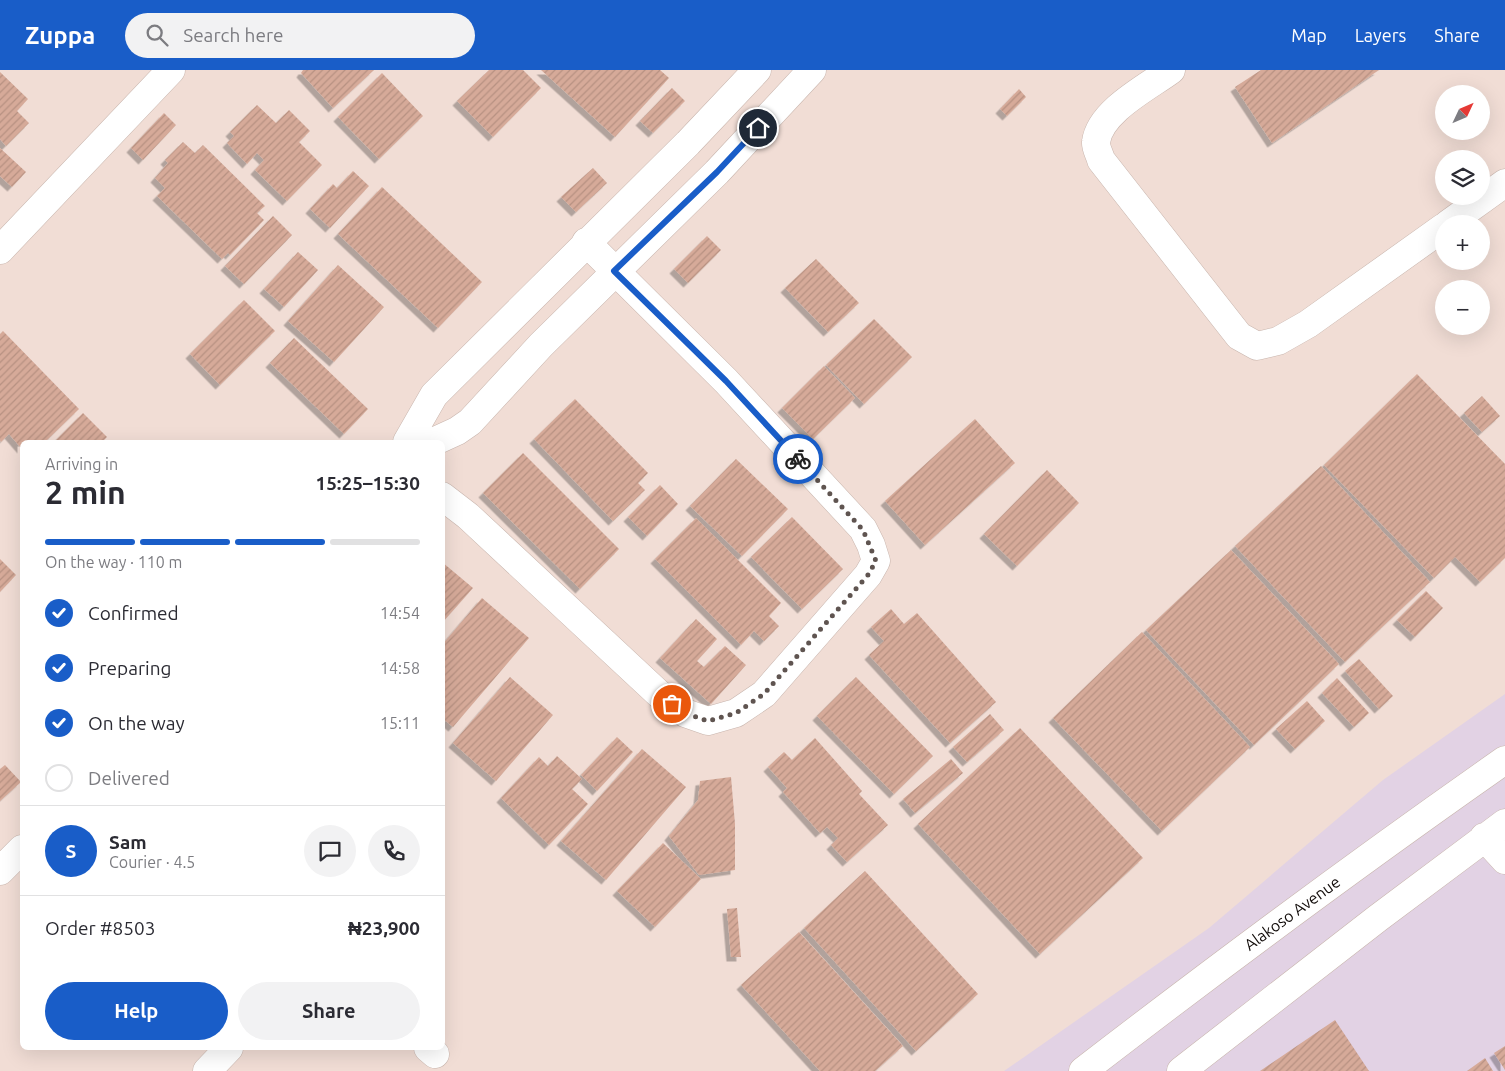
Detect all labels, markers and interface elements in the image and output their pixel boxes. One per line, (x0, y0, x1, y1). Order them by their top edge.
search box (125, 13, 475, 58)
icon: search (143, 21, 171, 49)
text: Zuppa (25, 22, 95, 49)
text: Search here (183, 24, 284, 46)
text: Map (1291, 25, 1327, 45)
text: Layers (1355, 25, 1406, 45)
text: Share (1434, 25, 1480, 45)
north arrow (1435, 85, 1490, 140)
map controls (1435, 85, 1490, 335)
pin (737, 107, 779, 149)
icon: home (744, 114, 772, 142)
button: layers (1435, 150, 1490, 205)
button: + (1435, 215, 1490, 270)
button: − (1435, 280, 1490, 335)
courier (773, 434, 823, 484)
icon: bike (784, 445, 812, 473)
text: Arriving in (45, 455, 118, 473)
text: 15:25–15:30 (315, 472, 420, 494)
text: 2 min (45, 474, 126, 510)
text: On the way · 110 m (45, 553, 182, 571)
icon: check (45, 599, 73, 627)
text: Confirmed (88, 602, 179, 624)
text: 14:54 (380, 604, 420, 622)
icon: check (45, 654, 73, 682)
text: Preparing (88, 657, 172, 679)
text: 14:58 (380, 659, 420, 677)
pin (651, 683, 693, 725)
icon: bag (658, 690, 686, 718)
icon: check (45, 709, 73, 737)
text: On the way (88, 712, 185, 734)
text: 15:11 (380, 714, 420, 732)
text: Delivered (88, 767, 170, 789)
button: chat (304, 825, 356, 877)
button: phone (368, 825, 420, 877)
text: Sam (109, 831, 147, 853)
text: S (66, 840, 76, 862)
text: Courier · 4.5 (109, 853, 195, 871)
street label: Alakoso Avenue (1241, 872, 1343, 954)
text: Order #8503 (45, 917, 155, 939)
text: ₦23,900 (348, 917, 420, 939)
button: Help (45, 982, 228, 1040)
button: Share (238, 982, 420, 1040)

